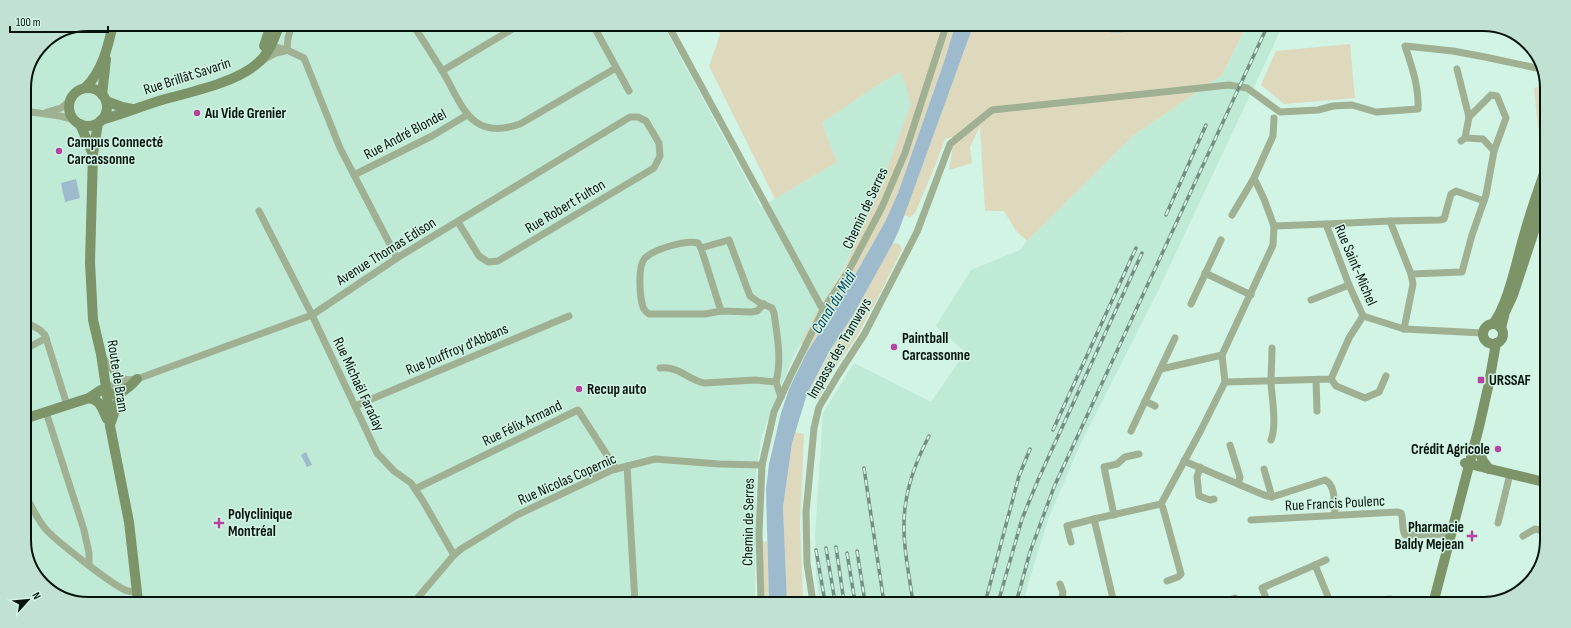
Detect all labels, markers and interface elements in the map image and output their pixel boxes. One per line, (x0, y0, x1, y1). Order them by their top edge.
scale bar (10, 8, 108, 34)
text: 100 m (16, 15, 41, 30)
street label: Rue Brillât Savarin (141, 53, 233, 100)
place label: Au Vide Grenier (204, 104, 287, 123)
street label: Rue André Blondel (361, 105, 450, 164)
marker: Au Vide Grenier (192, 108, 202, 118)
place label: Campus Connecté Carcassonne (67, 133, 163, 169)
marker: Campus Connecté Carcassonne (54, 146, 64, 156)
street label: Chemin de Serres (838, 164, 893, 252)
street label: Rue Robert Fulton (522, 175, 609, 238)
street label: Avenue Thomas Edison (332, 213, 440, 290)
street label: Rue Saint-Michel (1330, 222, 1381, 309)
water label: Canal du Midi (808, 267, 861, 337)
street label: Impasse des Tramways (803, 294, 876, 402)
street label: Rue Jouffroy d'Abbans (403, 319, 511, 380)
place label: Paintball Carcassonne (902, 329, 970, 365)
street label: Rue Michaël Faraday (328, 334, 389, 434)
street label: Route de Bram (102, 339, 133, 414)
marker: Paintball Carcassonne (889, 342, 899, 352)
place label: URSSAF (1489, 371, 1531, 390)
marker: URSSAF (1476, 375, 1486, 385)
place label: Recup auto (587, 380, 646, 399)
marker: Recup auto (574, 384, 584, 394)
street label: Rue Félix Armand (479, 396, 565, 451)
place label: Crédit Agricole (1411, 440, 1490, 459)
marker: Crédit Agricole (1493, 444, 1503, 454)
street label: Rue Nicolas Copernic (515, 449, 619, 510)
street label: Chemin de Serres (738, 478, 759, 566)
street label: Rue Francis Poulenc (1285, 491, 1386, 516)
place label: Polyclinique Montréal (228, 505, 292, 541)
marker: Polyclinique Montréal (213, 517, 225, 529)
place label: Pharmacie Baldy Mejean (1394, 518, 1464, 554)
marker: Pharmacie Baldy Mejean (1467, 531, 1477, 541)
north arrow (8, 580, 48, 620)
text: N (29, 590, 44, 601)

